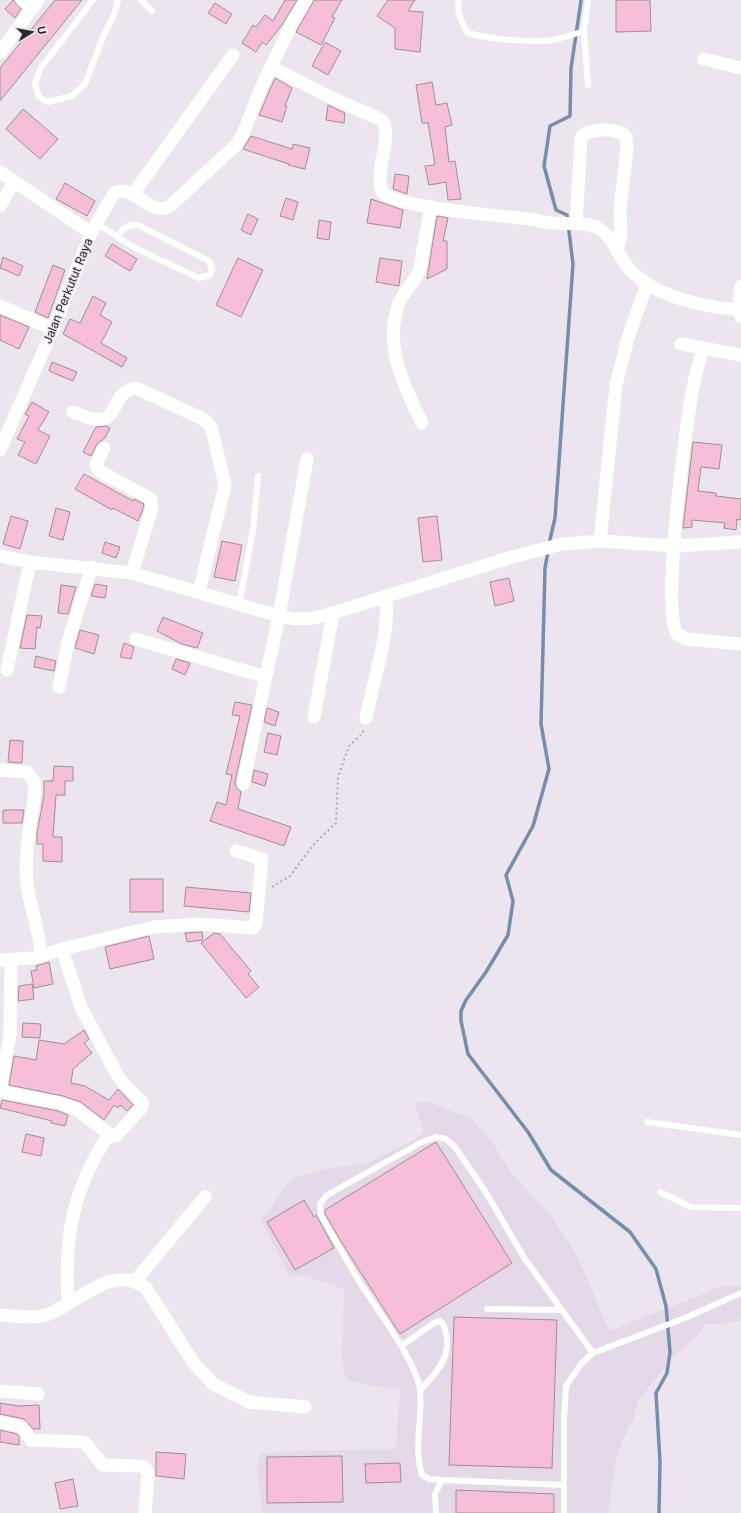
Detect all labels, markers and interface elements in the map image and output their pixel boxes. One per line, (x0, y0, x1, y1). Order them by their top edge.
north arrow (12, 12, 52, 52)
text: U (34, 25, 49, 35)
street label: Jalan Perkutut Raya (39, 236, 96, 346)

